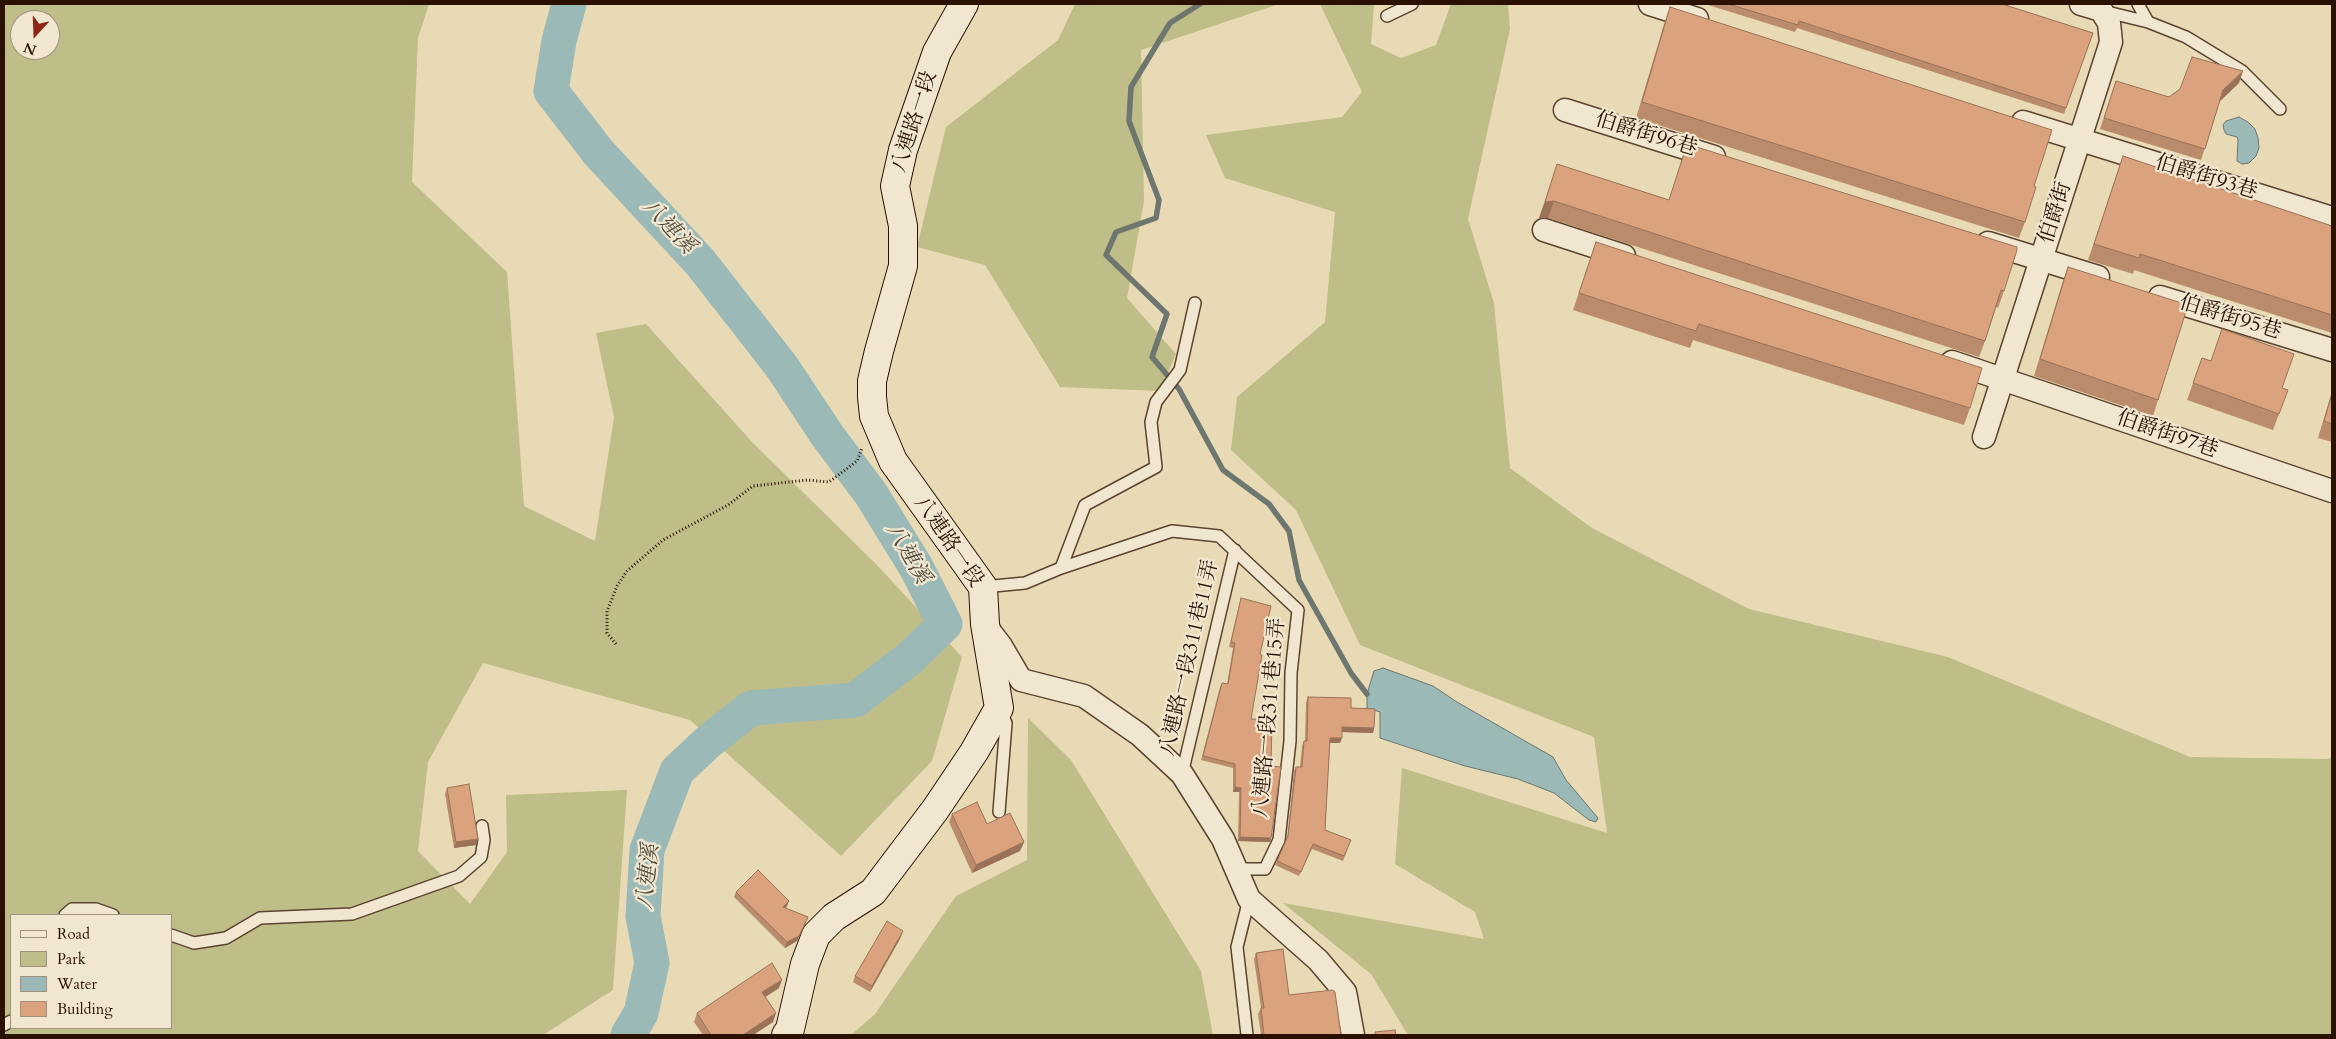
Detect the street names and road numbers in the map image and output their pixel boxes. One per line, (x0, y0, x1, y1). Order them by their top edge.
street label: 八連路一段 (887, 68, 943, 176)
street label: 伯爵街96巷 (1592, 108, 1700, 162)
street label: 伯爵街93巷 (2152, 151, 2260, 205)
street label: 伯爵街 (2034, 179, 2078, 247)
street label: 伯爵街95巷 (2176, 291, 2284, 345)
street label: 伯爵街97巷 (2113, 406, 2221, 464)
street label: 八連路一段 (908, 491, 988, 593)
street label: 八連路一段311巷11弄 (1155, 557, 1225, 759)
street label: 八連路一段311巷15弄 (1249, 617, 1291, 819)

